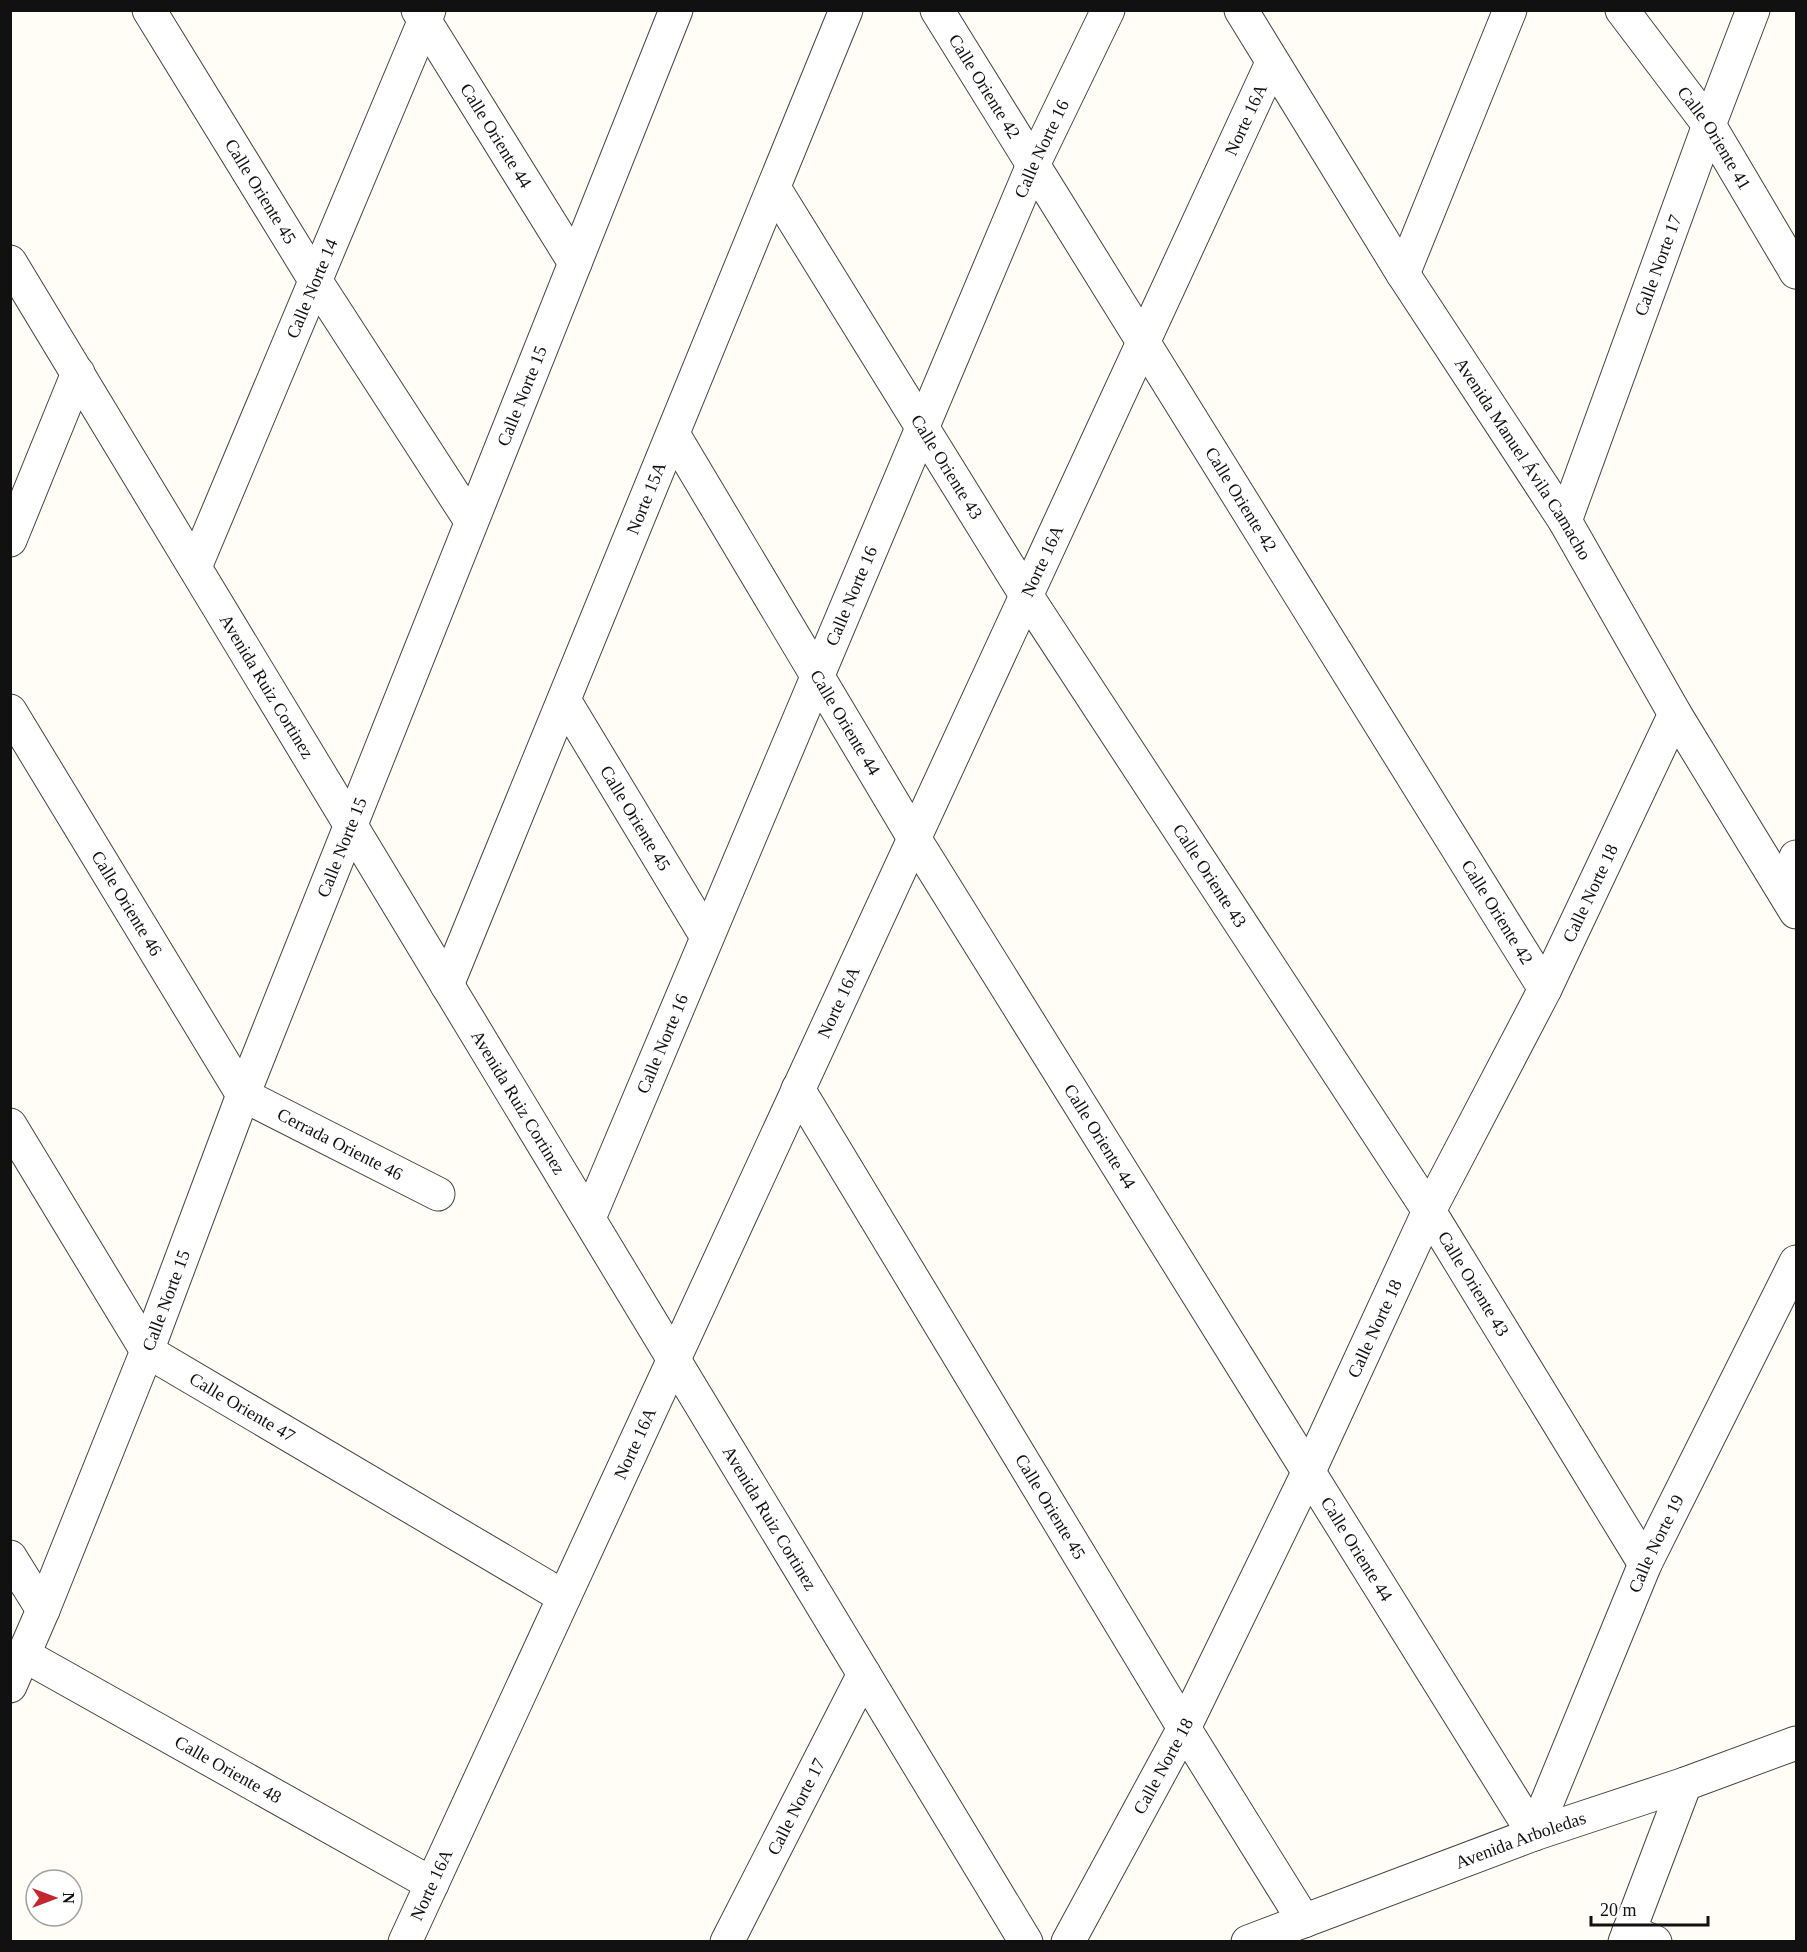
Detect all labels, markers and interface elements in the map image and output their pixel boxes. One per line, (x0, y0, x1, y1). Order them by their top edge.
street label: Calle Oriente 42 (945, 31, 1024, 142)
street label: Calle Oriente 44 (456, 80, 536, 192)
street label: Norte 16A (1221, 81, 1271, 159)
street label: Calle Oriente 41 (1673, 82, 1755, 193)
street label: Calle Norte 16 (1010, 97, 1073, 201)
street label: Calle Oriente 45 (221, 135, 300, 247)
street label: Calle Norte 17 (1630, 212, 1685, 319)
street label: Calle Norte 14 (282, 236, 342, 341)
street label: Calle Norte 15 (493, 343, 551, 449)
street label: Avenida Manuel Ávila Camacho (1451, 354, 1595, 563)
street label: Calle Oriente 43 (907, 411, 987, 523)
street label: Calle Oriente 42 (1201, 443, 1281, 555)
street label: Norte 15A (622, 459, 670, 537)
street label: Norte 16A (1017, 522, 1067, 600)
street label: Calle Norte 16 (821, 543, 881, 649)
street label: Avenida Ruiz Cortinez (215, 611, 318, 762)
street label: Calle Oriente 44 (806, 666, 884, 779)
street label: Calle Oriente 45 (596, 762, 675, 874)
street label: Calle Norte 15 (313, 794, 371, 900)
street label: Calle Oriente 43 (1169, 820, 1251, 931)
street label: Calle Norte 18 (1559, 841, 1622, 945)
street label: Calle Oriente 46 (87, 847, 166, 959)
street label: Calle Oriente 42 (1457, 856, 1537, 968)
street label: Norte 16A (814, 963, 864, 1041)
street label: Calle Norte 16 (633, 991, 692, 1097)
street label: Avenida Ruiz Cortinez (467, 1027, 569, 1178)
street label: Calle Oriente 44 (1060, 1081, 1140, 1192)
street label: Cerrada Oriente 46 (274, 1104, 406, 1184)
street label: Calle Oriente 43 (1434, 1228, 1513, 1340)
street label: Calle Norte 15 (138, 1247, 194, 1354)
street label: Calle Norte 18 (1343, 1276, 1406, 1381)
street label: Calle Oriente 47 (186, 1368, 299, 1446)
street label: Norte 16A (610, 1405, 660, 1482)
street label: Avenida Ruiz Cortinez (718, 1442, 821, 1594)
street label: Calle Oriente 45 (1011, 1451, 1090, 1563)
street label: Calle Norte 19 (1624, 1491, 1688, 1596)
street label: Calle Oriente 44 (1317, 1493, 1397, 1605)
street label: Calle Norte 18 (1129, 1715, 1197, 1818)
street label: Calle Oriente 48 (171, 1732, 285, 1807)
street label: Calle Norte 17 (763, 1755, 829, 1858)
street label: Avenida Arboledas (1453, 1808, 1588, 1873)
street label: Norte 16A (406, 1846, 457, 1924)
north arrow (24, 1868, 84, 1928)
scale bar (1591, 1889, 1708, 1927)
text: N (60, 1892, 77, 1904)
text: 20 m (1600, 1900, 1637, 1920)

